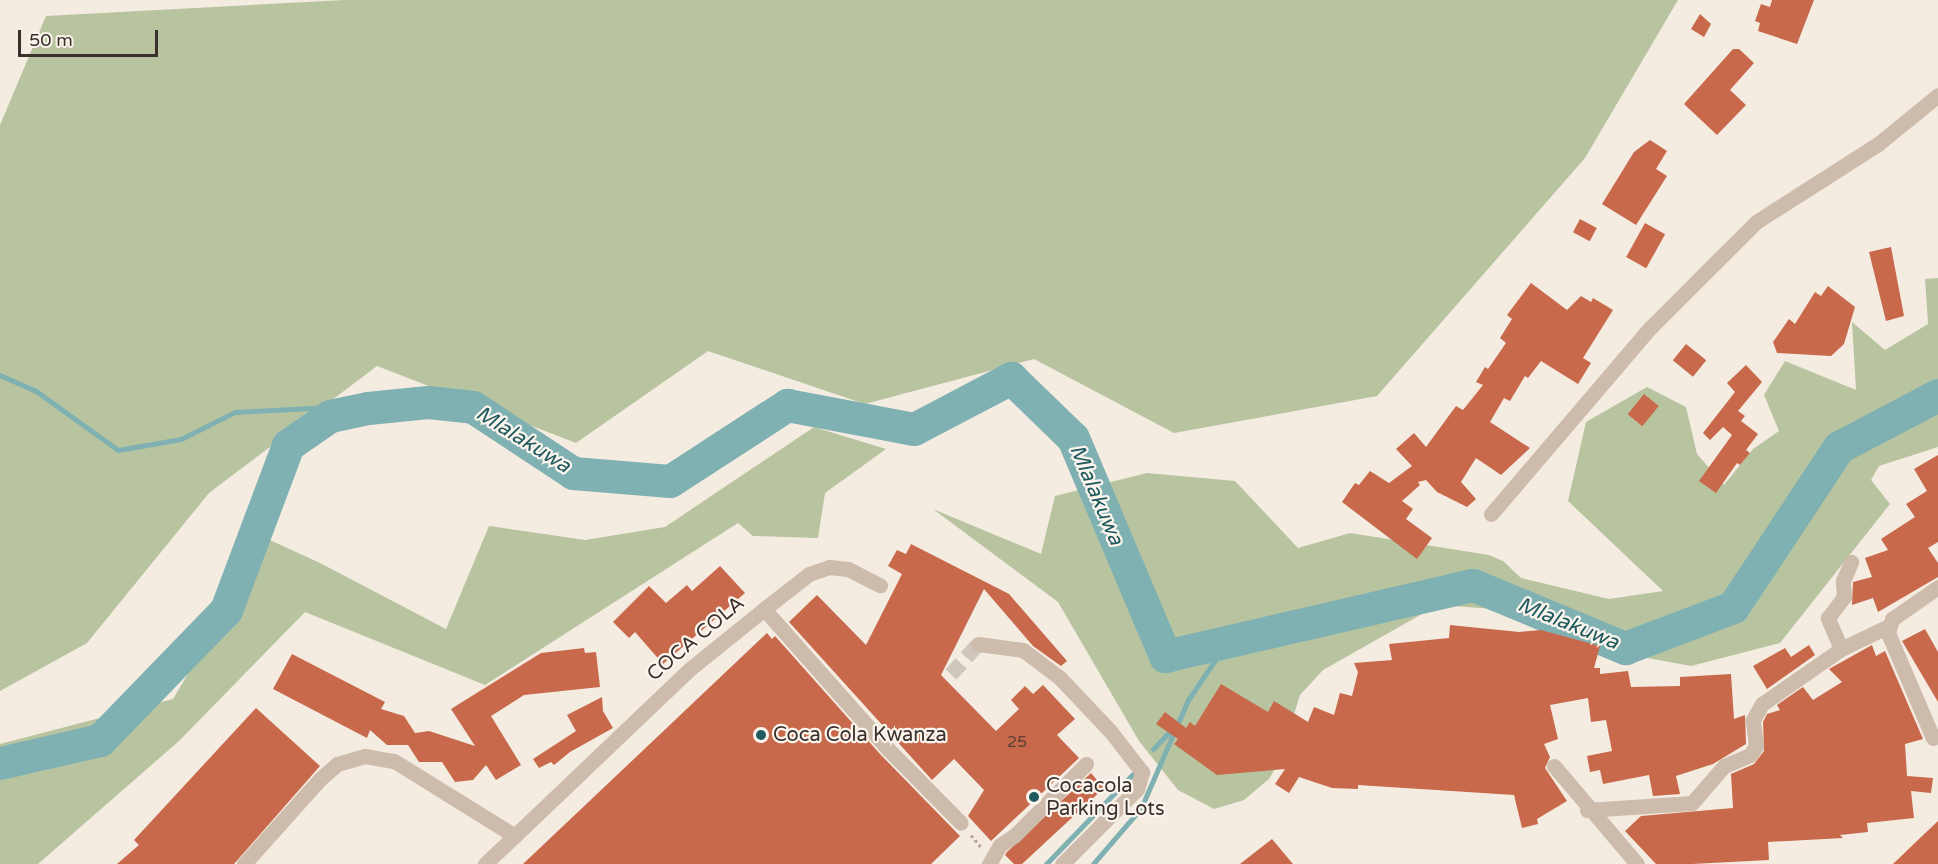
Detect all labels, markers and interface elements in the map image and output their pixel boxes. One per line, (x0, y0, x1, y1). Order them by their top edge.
scale bar (21, 18, 160, 56)
text: 50 m (29, 29, 73, 51)
water label: Mlalakuwa (471, 401, 575, 479)
water label: Mlalakuwa (1064, 441, 1128, 549)
street label: COCA COLA (643, 591, 749, 687)
water label: Mlalakuwa (1514, 592, 1622, 656)
place label: Coca Cola Kwanza (773, 723, 947, 747)
marker: Coca Cola Kwanza (754, 728, 768, 742)
house number: 25 (1007, 732, 1027, 752)
place label: Cocacola Parking Lots (1046, 774, 1165, 821)
marker: Cocacola Parking Lots (1027, 790, 1041, 804)

